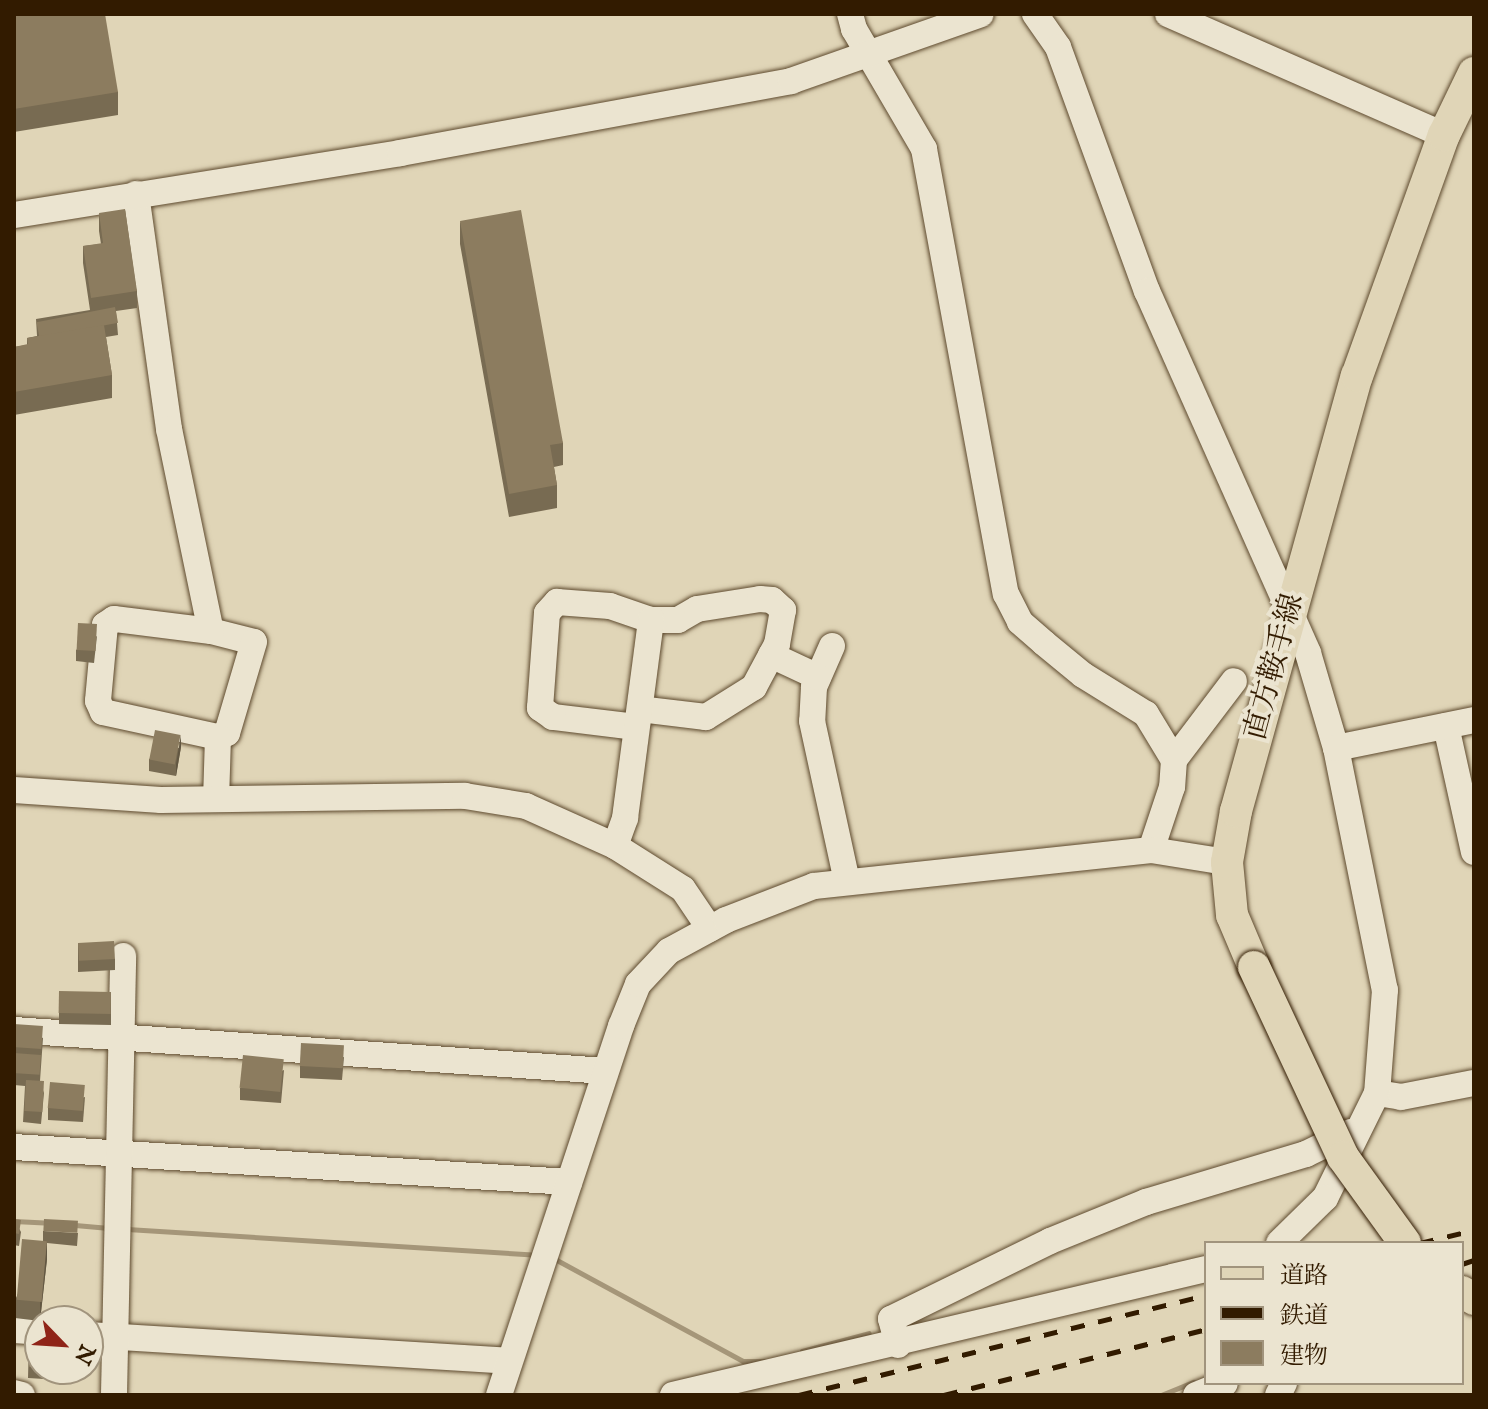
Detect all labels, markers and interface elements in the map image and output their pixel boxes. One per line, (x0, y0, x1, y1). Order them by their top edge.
street label: 直方鞍手線 (1238, 590, 1312, 744)
legend (1204, 1241, 1464, 1385)
text: 道路 (1280, 1261, 1328, 1292)
text: 鉄道 (1280, 1301, 1328, 1332)
north arrow (24, 1305, 104, 1385)
text: N (67, 1340, 101, 1369)
text: 建物 (1280, 1341, 1328, 1372)

